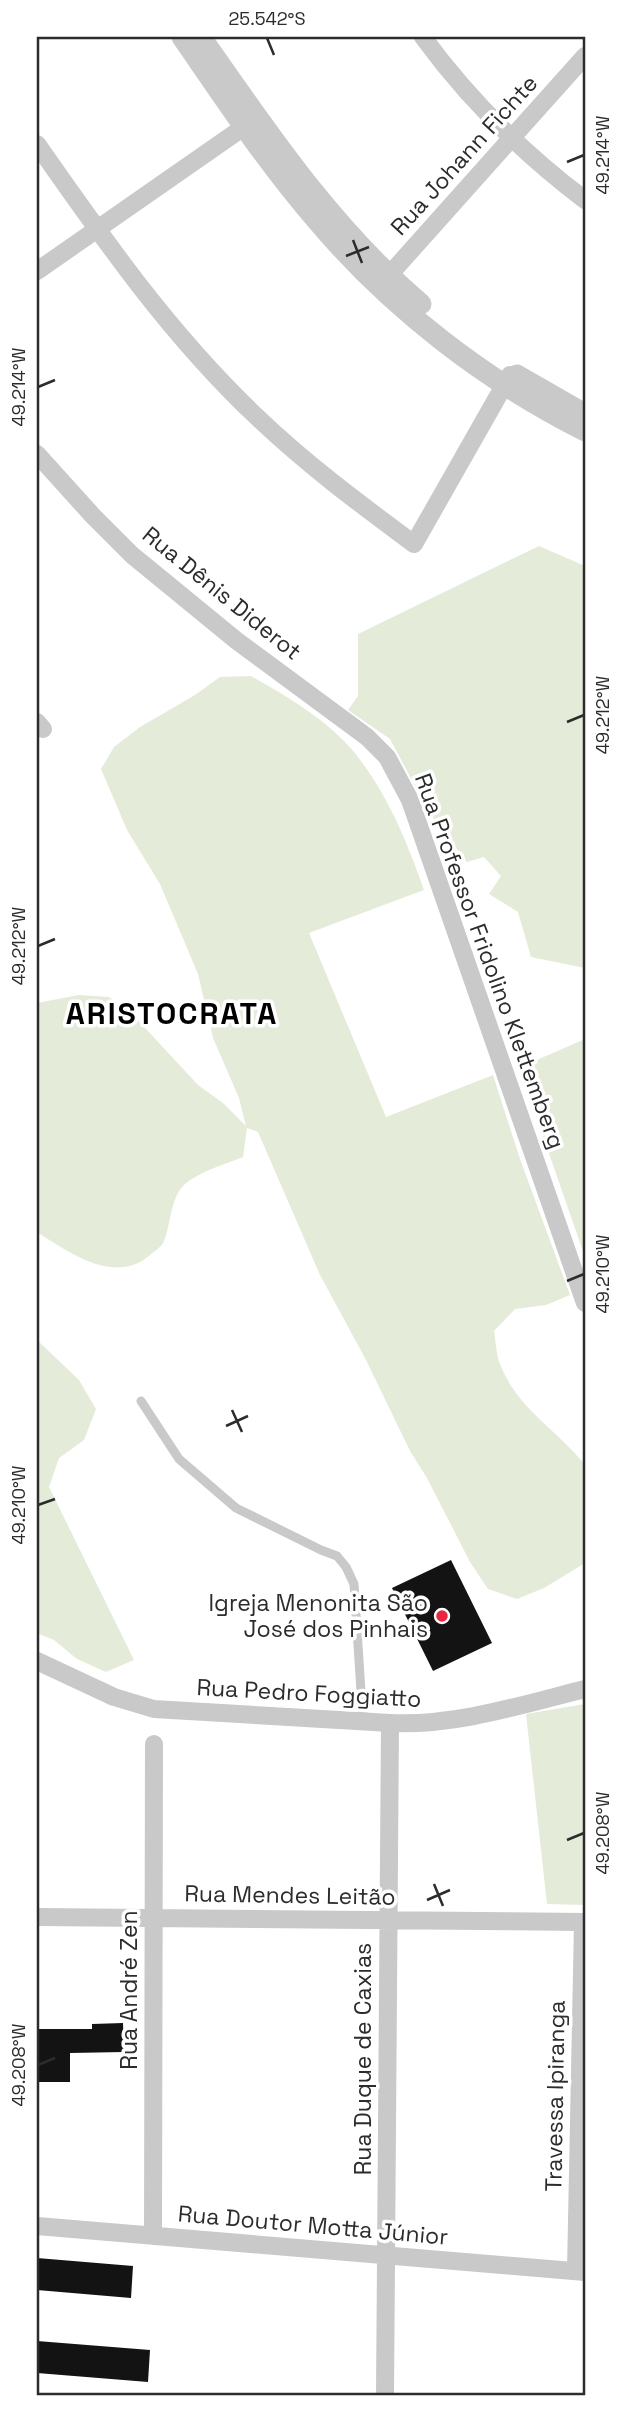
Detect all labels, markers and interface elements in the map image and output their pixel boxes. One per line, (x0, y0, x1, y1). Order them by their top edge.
text: 25.542°S (229, 7, 305, 30)
street label: Rua Johann Fichte (384, 68, 544, 242)
text: 49.214°W (591, 115, 614, 194)
text: 49.214°W (7, 347, 30, 426)
street label: Rua Dênis Diderot (136, 520, 308, 666)
text: 49.212°W (591, 676, 614, 754)
street label: Rua Professor Fridolino Klettemberg (408, 769, 572, 1153)
text: 49.212°W (7, 907, 30, 985)
district label: ARISTOCRATA (66, 994, 278, 1033)
text: 49.210°W (591, 1234, 614, 1314)
text: 49.210°W (7, 1465, 30, 1545)
place label: Igreja Menonita São José dos Pinhais (209, 1588, 428, 1644)
marker: Igreja Menonita São José dos Pinhais (434, 1608, 450, 1624)
street label: Rua Pedro Foggiatto (196, 1672, 422, 1714)
text: 49.208°W (591, 1791, 614, 1874)
street label: Rua Mendes Leitão (184, 1878, 396, 1912)
street label: Rua André Zen (114, 1910, 144, 2070)
street label: Rua Duque de Caxias (348, 1943, 378, 2175)
street label: Travessa Ipiranga (538, 2000, 572, 2192)
text: 49.208°W (7, 2023, 30, 2106)
street label: Rua Doutor Motta Júnior (177, 2198, 449, 2252)

